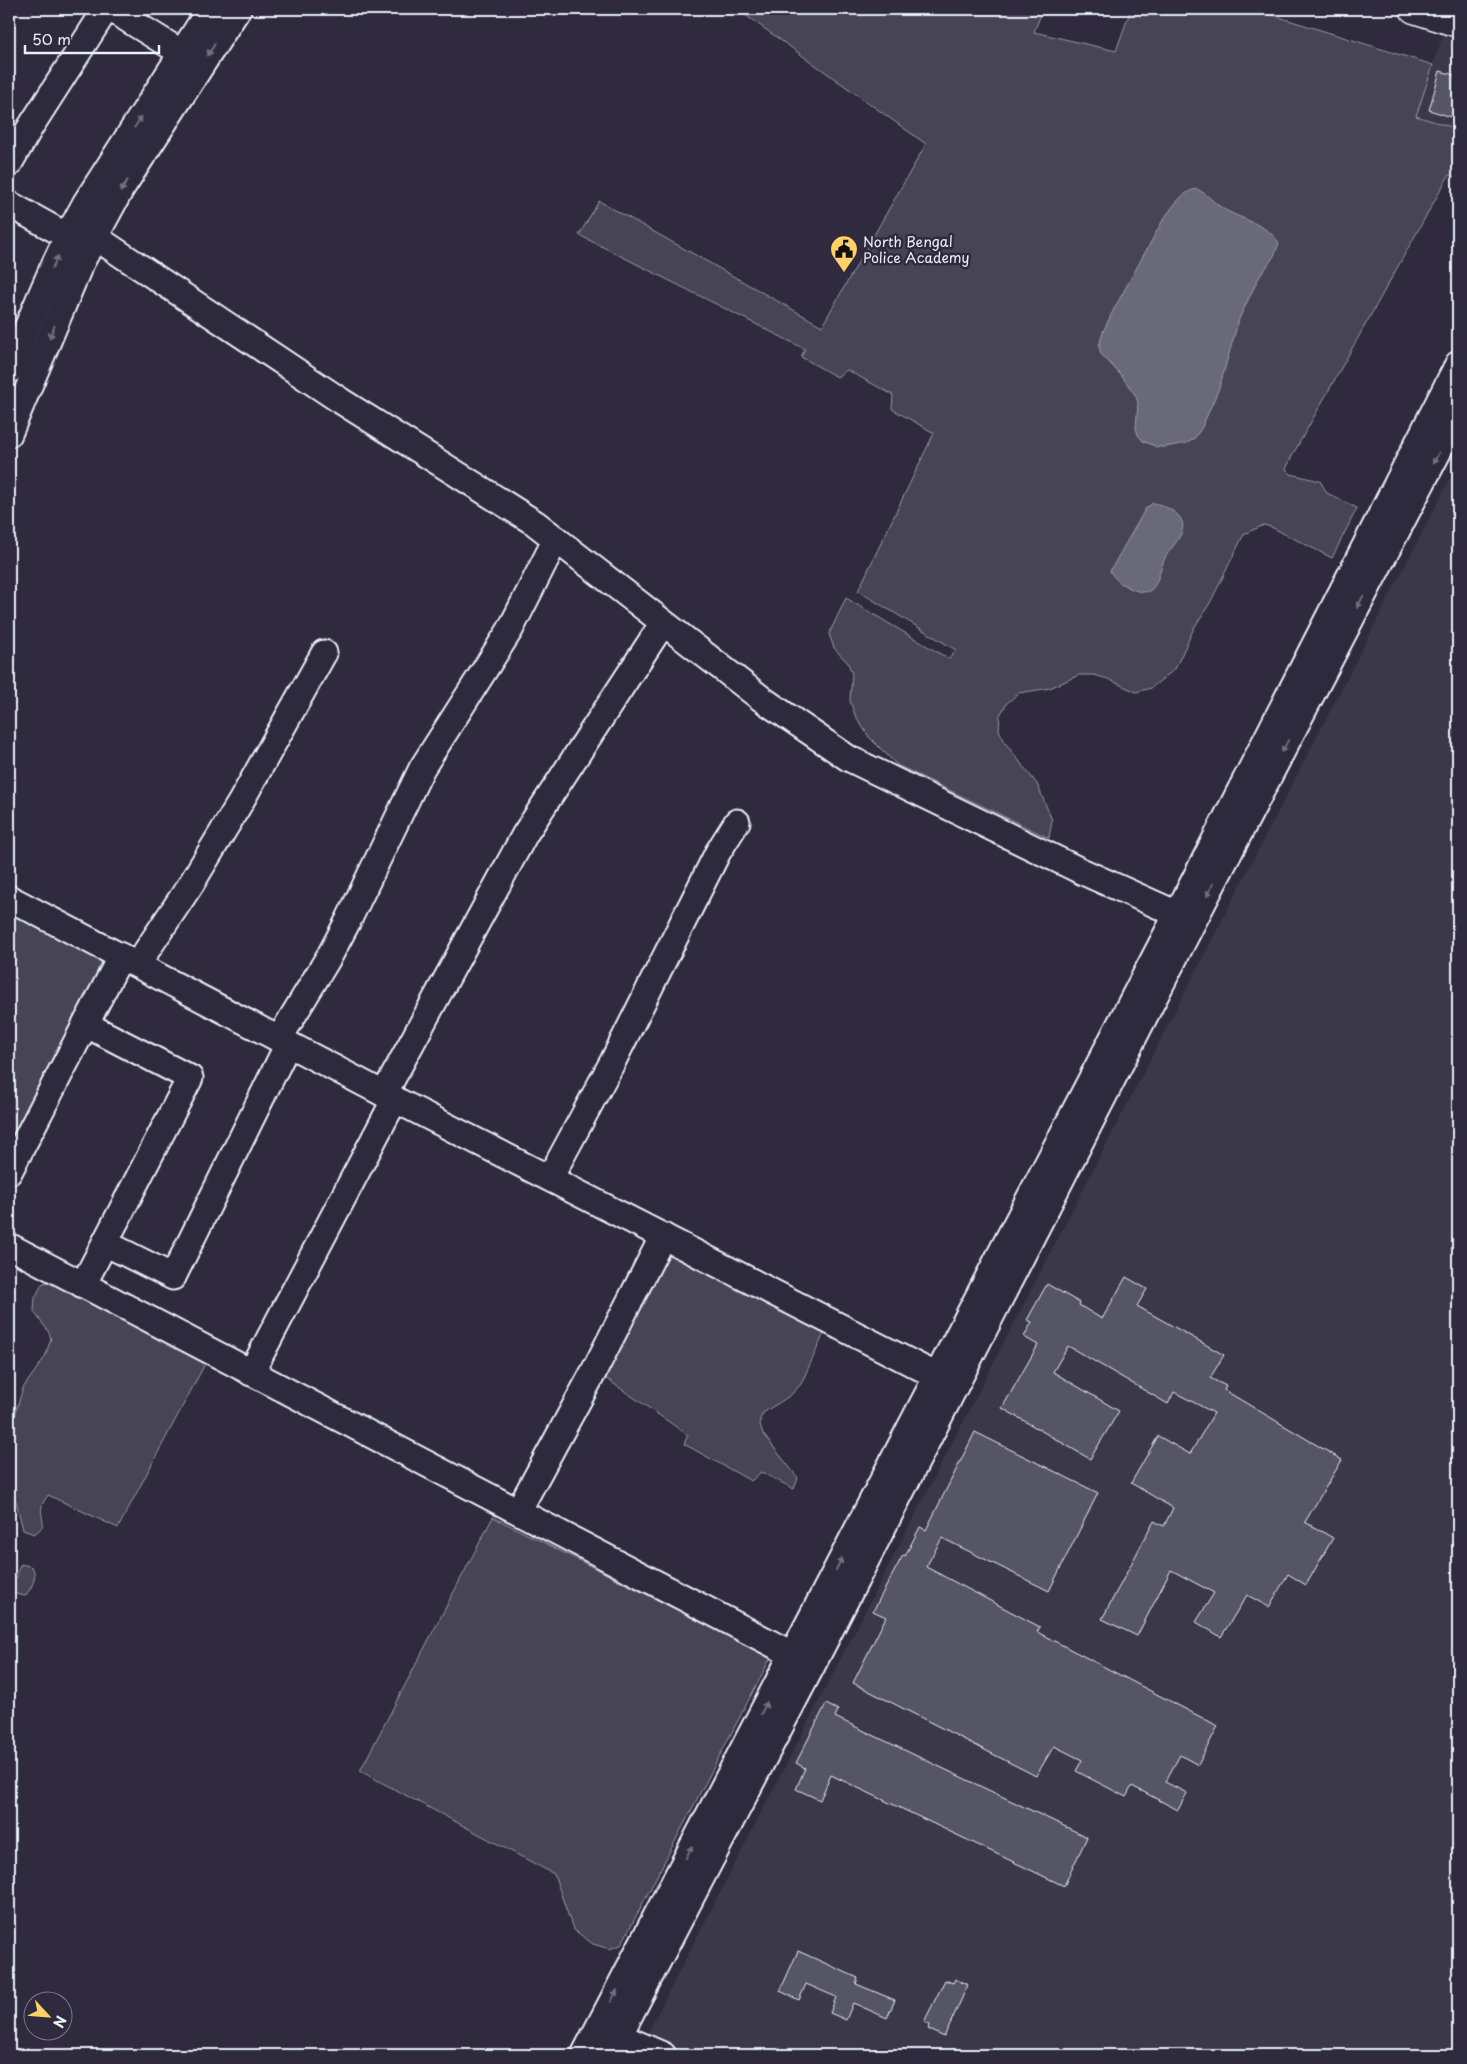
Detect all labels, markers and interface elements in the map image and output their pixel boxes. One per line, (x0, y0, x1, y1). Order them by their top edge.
scale bar (25, 22, 159, 54)
text: 50 m (32, 27, 71, 50)
one-way arrow (207, 43, 216, 56)
one-way arrow (133, 116, 142, 129)
one-way arrow (119, 180, 128, 193)
place label: North Bengal Police Academy (863, 231, 970, 268)
public building icon: North Bengal Police Academy (829, 234, 859, 273)
one-way arrow (51, 255, 59, 269)
one-way arrow (47, 325, 55, 339)
one-way arrow (1432, 450, 1440, 465)
one-way arrow (1356, 594, 1364, 609)
one-way arrow (1281, 738, 1289, 753)
one-way arrow (1206, 882, 1214, 897)
one-way arrow (835, 1557, 843, 1571)
one-way arrow (760, 1701, 768, 1715)
one-way arrow (685, 1845, 693, 1860)
one-way arrow (610, 1989, 618, 2004)
north arrow (22, 1992, 72, 2042)
text: N (48, 2012, 72, 2032)

